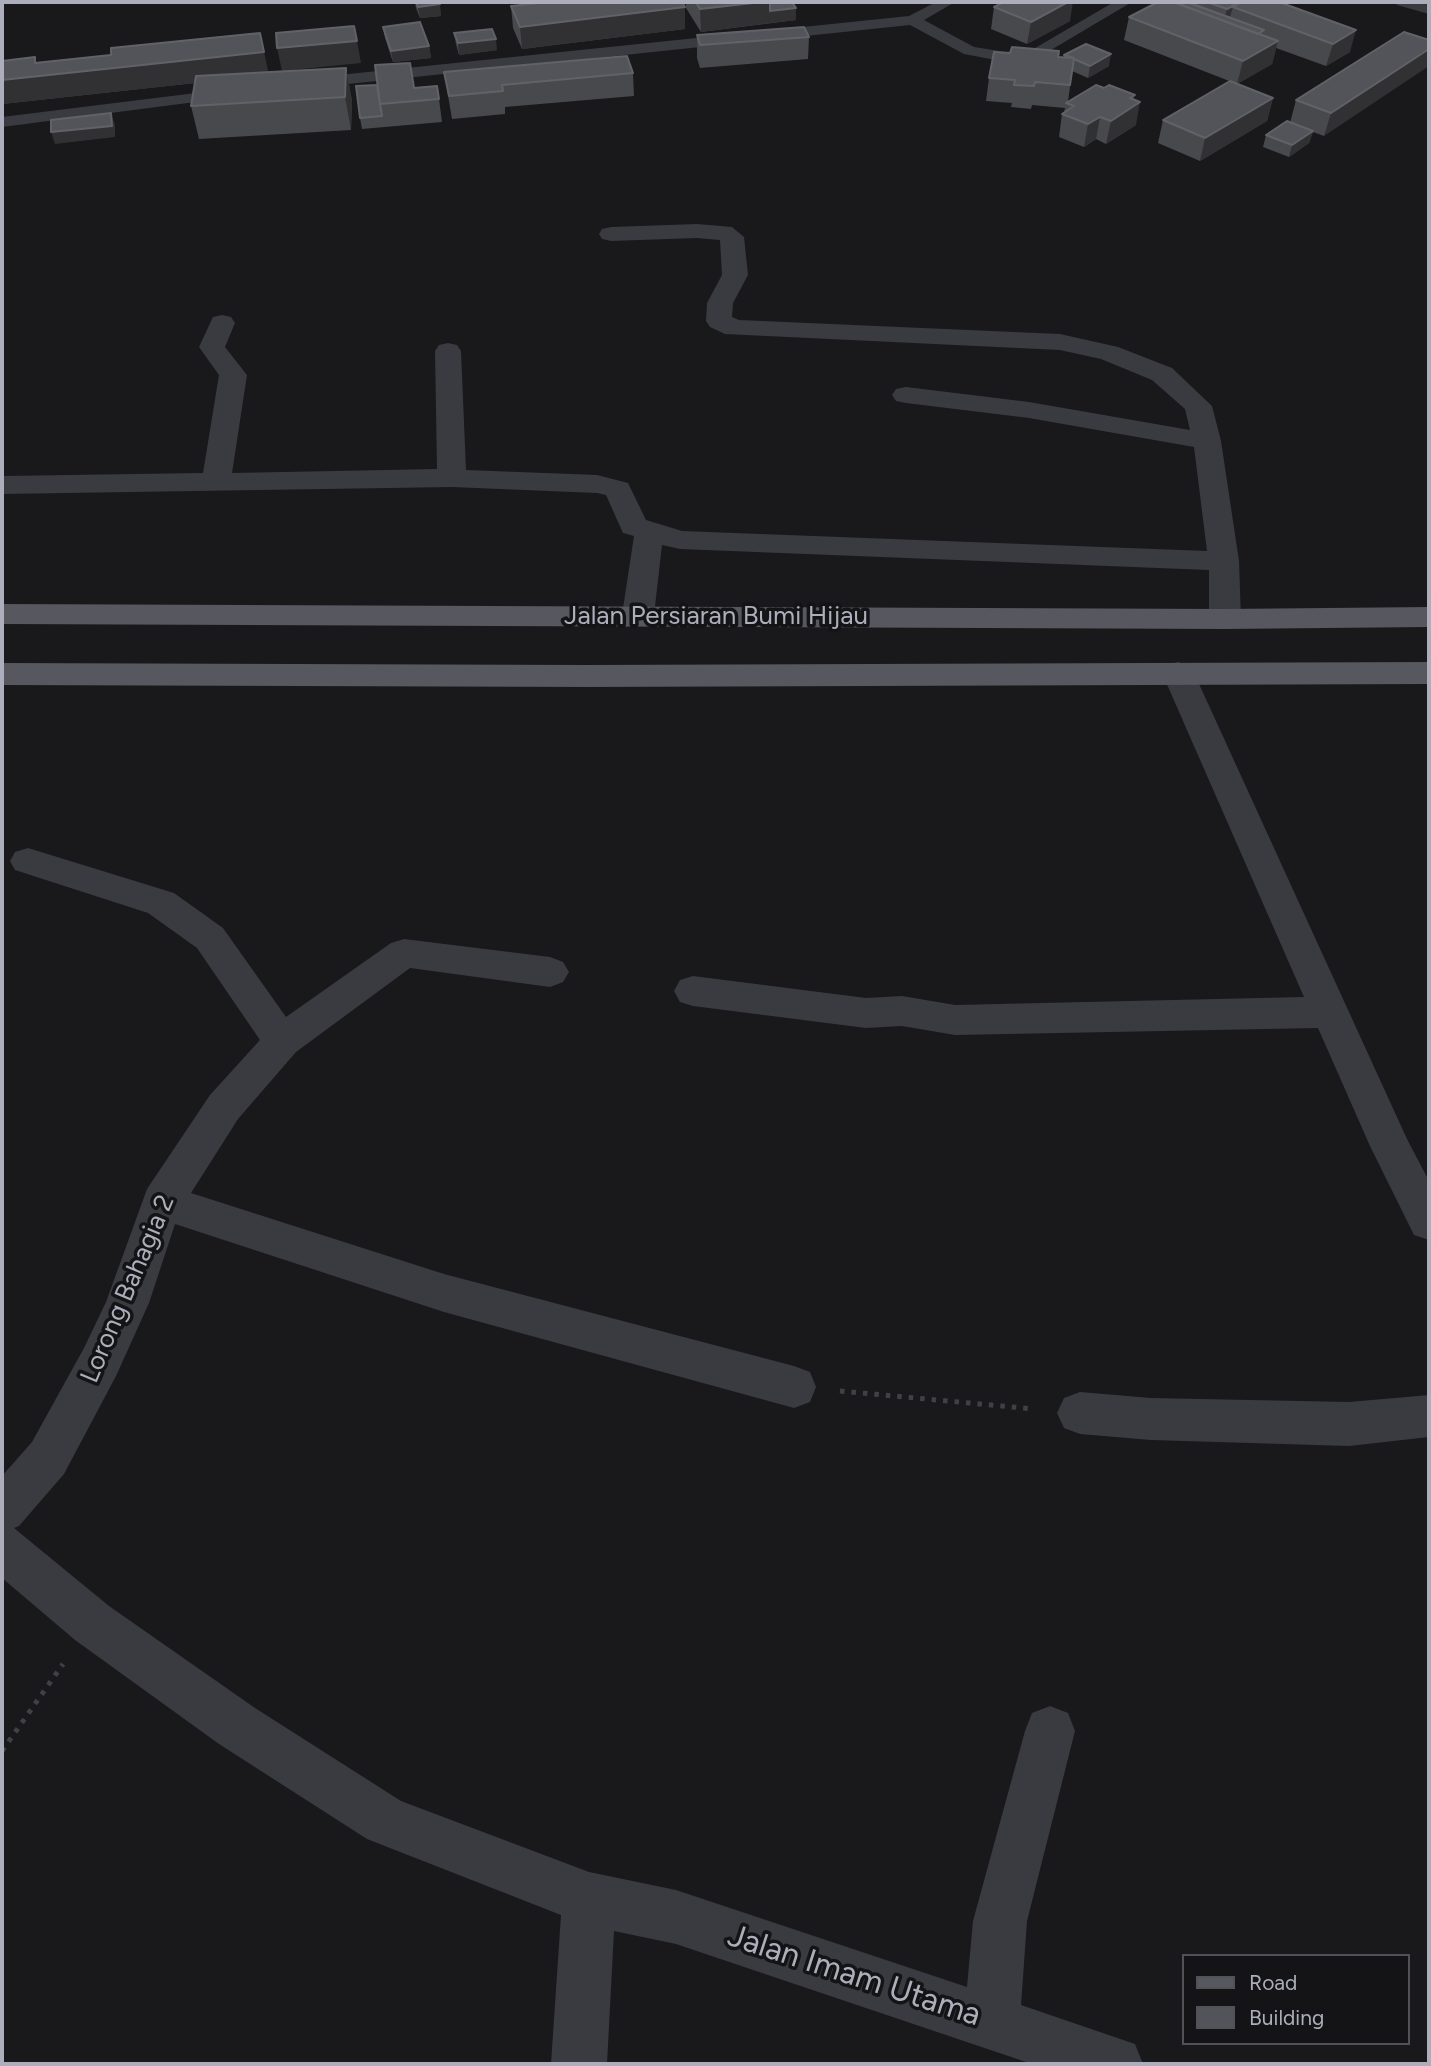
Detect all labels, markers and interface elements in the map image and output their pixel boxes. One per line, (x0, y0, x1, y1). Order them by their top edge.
street label: Jalan Persiaran Bumi Hijau (564, 600, 868, 632)
street label: Lorong Bahagia 2 (74, 1190, 182, 1388)
street label: Jalan Imam Utama (723, 1917, 985, 2035)
legend (1182, 1954, 1410, 2045)
text: Road (1249, 1970, 1297, 1995)
text: Building (1249, 2005, 1324, 2030)

